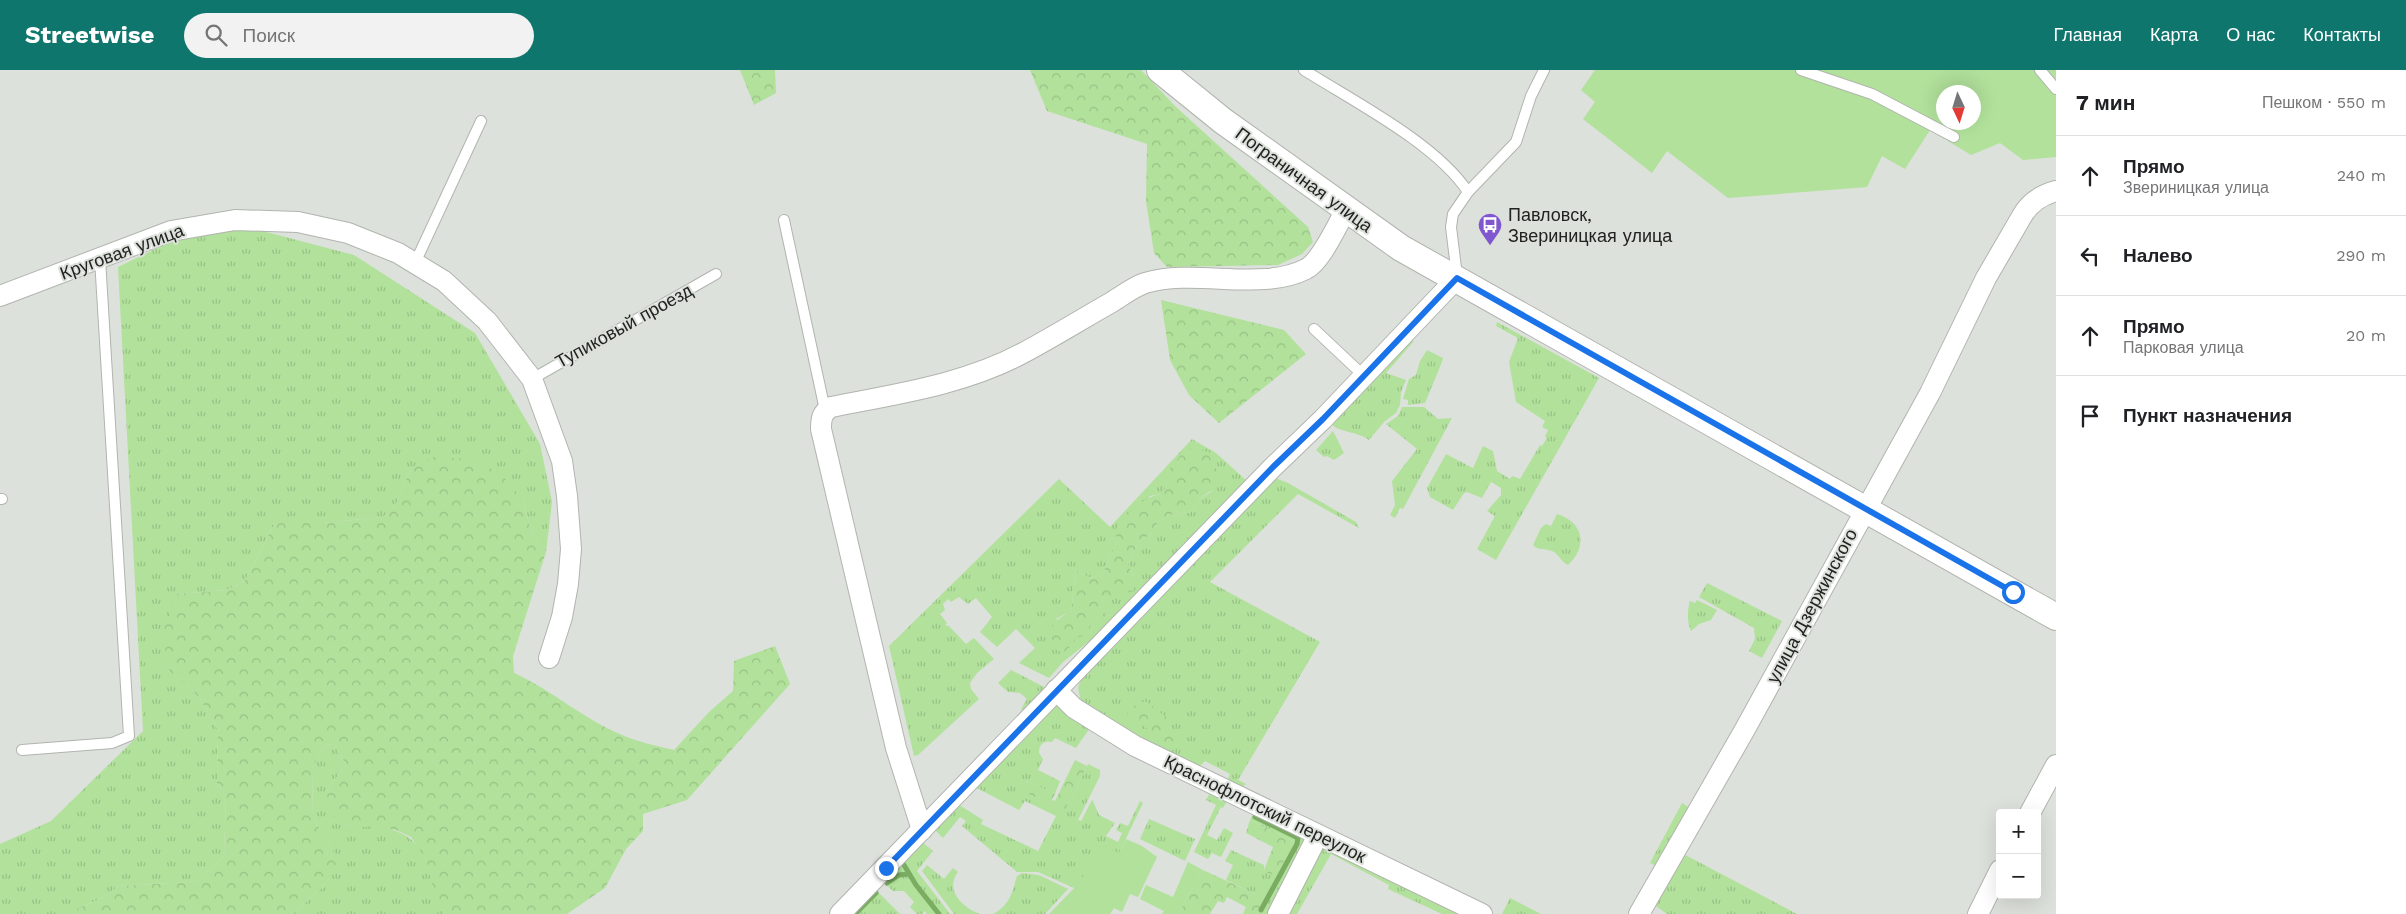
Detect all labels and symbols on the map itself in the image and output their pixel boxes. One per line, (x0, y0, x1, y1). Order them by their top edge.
north arrow (1936, 85, 1981, 130)
street label: Пограничная улица (1232, 123, 1378, 237)
place label: Павловск, Звериницкая улица (1508, 204, 1673, 246)
bus stop icon: Павловск, Звериницкая улица (1477, 212, 1503, 246)
street label: Круговая улица (57, 219, 188, 284)
street label: Тупиковый проезд (552, 279, 696, 372)
street label: улица Дзержинского (1762, 525, 1861, 687)
route start (2002, 581, 2025, 604)
street label: Краснофлотский переулок (1161, 750, 1370, 867)
route end (875, 857, 898, 880)

